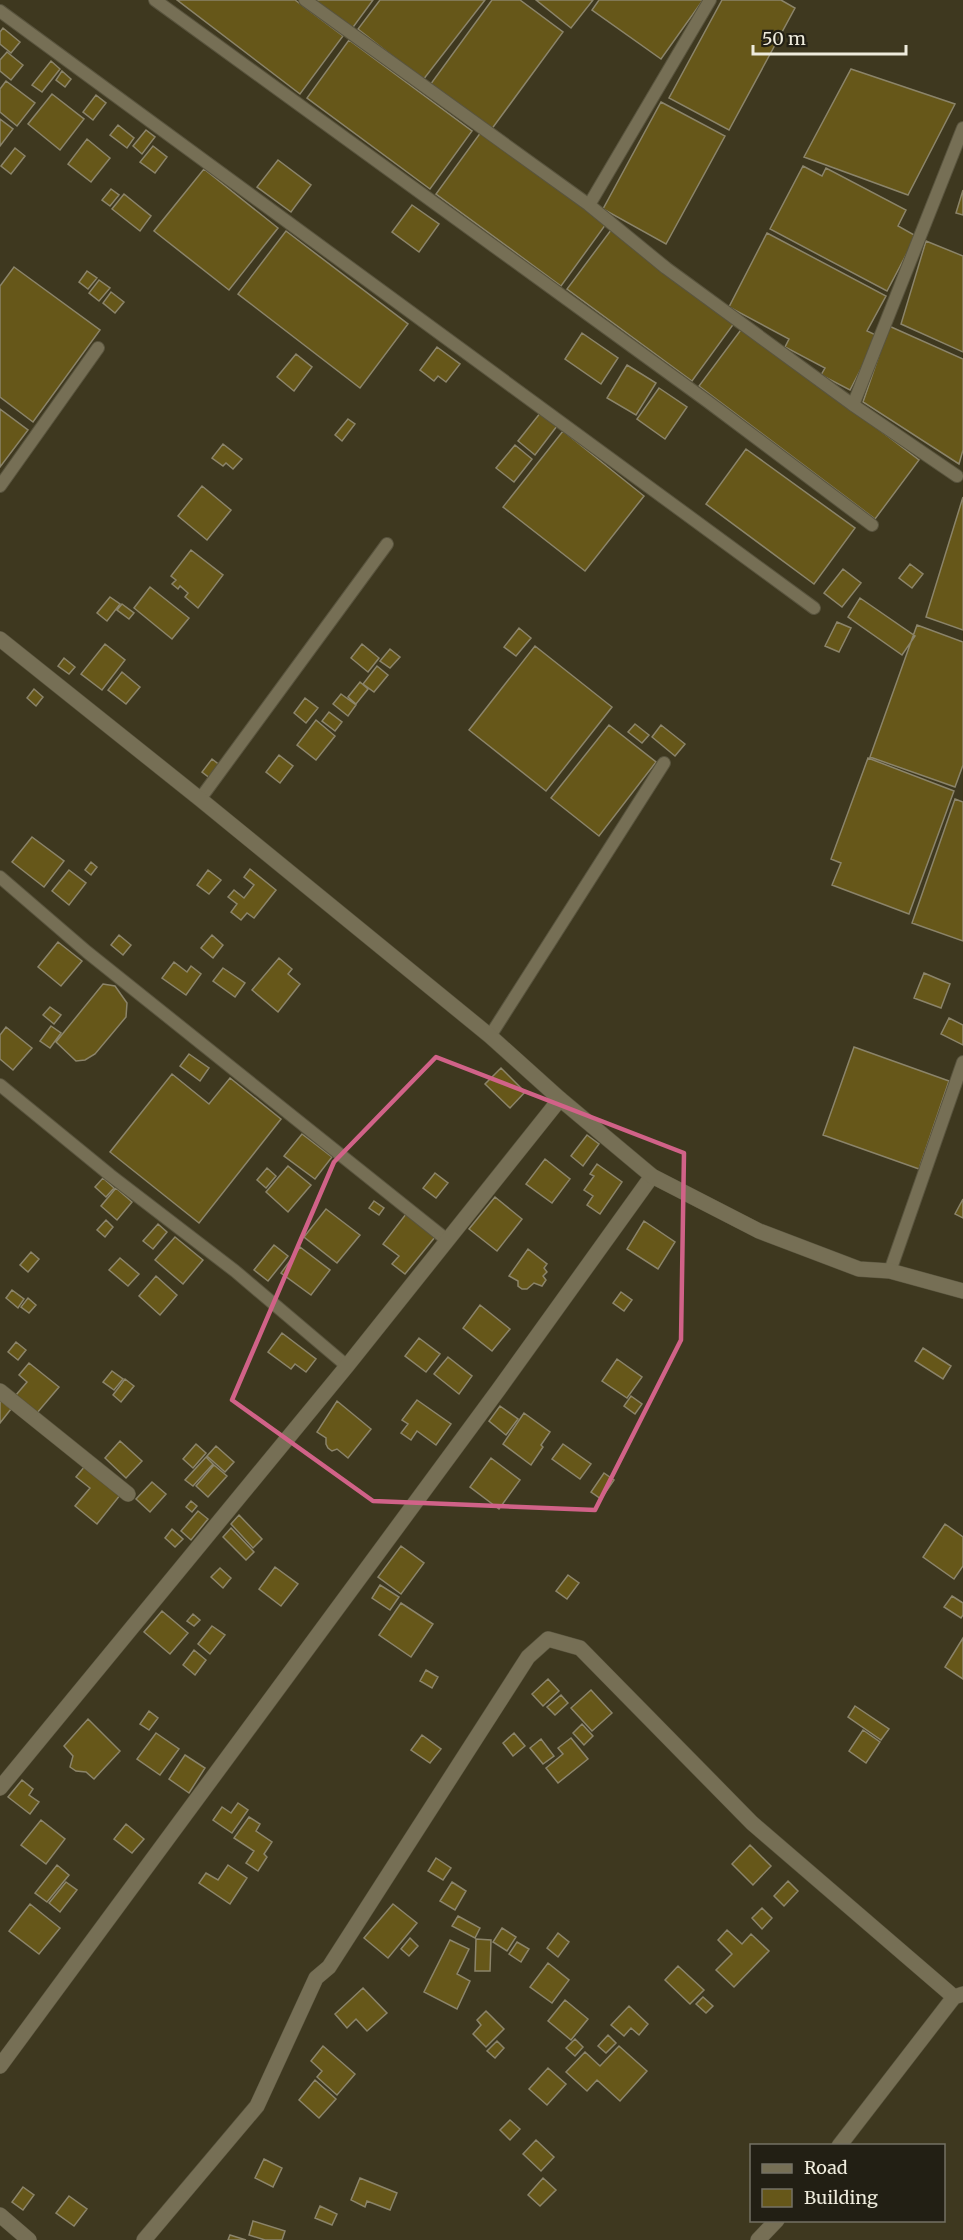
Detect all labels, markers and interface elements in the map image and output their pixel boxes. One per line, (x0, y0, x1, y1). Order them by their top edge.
scale bar (753, 18, 906, 56)
text: 50 m (762, 27, 806, 50)
legend (750, 2144, 945, 2222)
text: Road (804, 2156, 848, 2179)
text: Building (804, 2186, 878, 2209)

